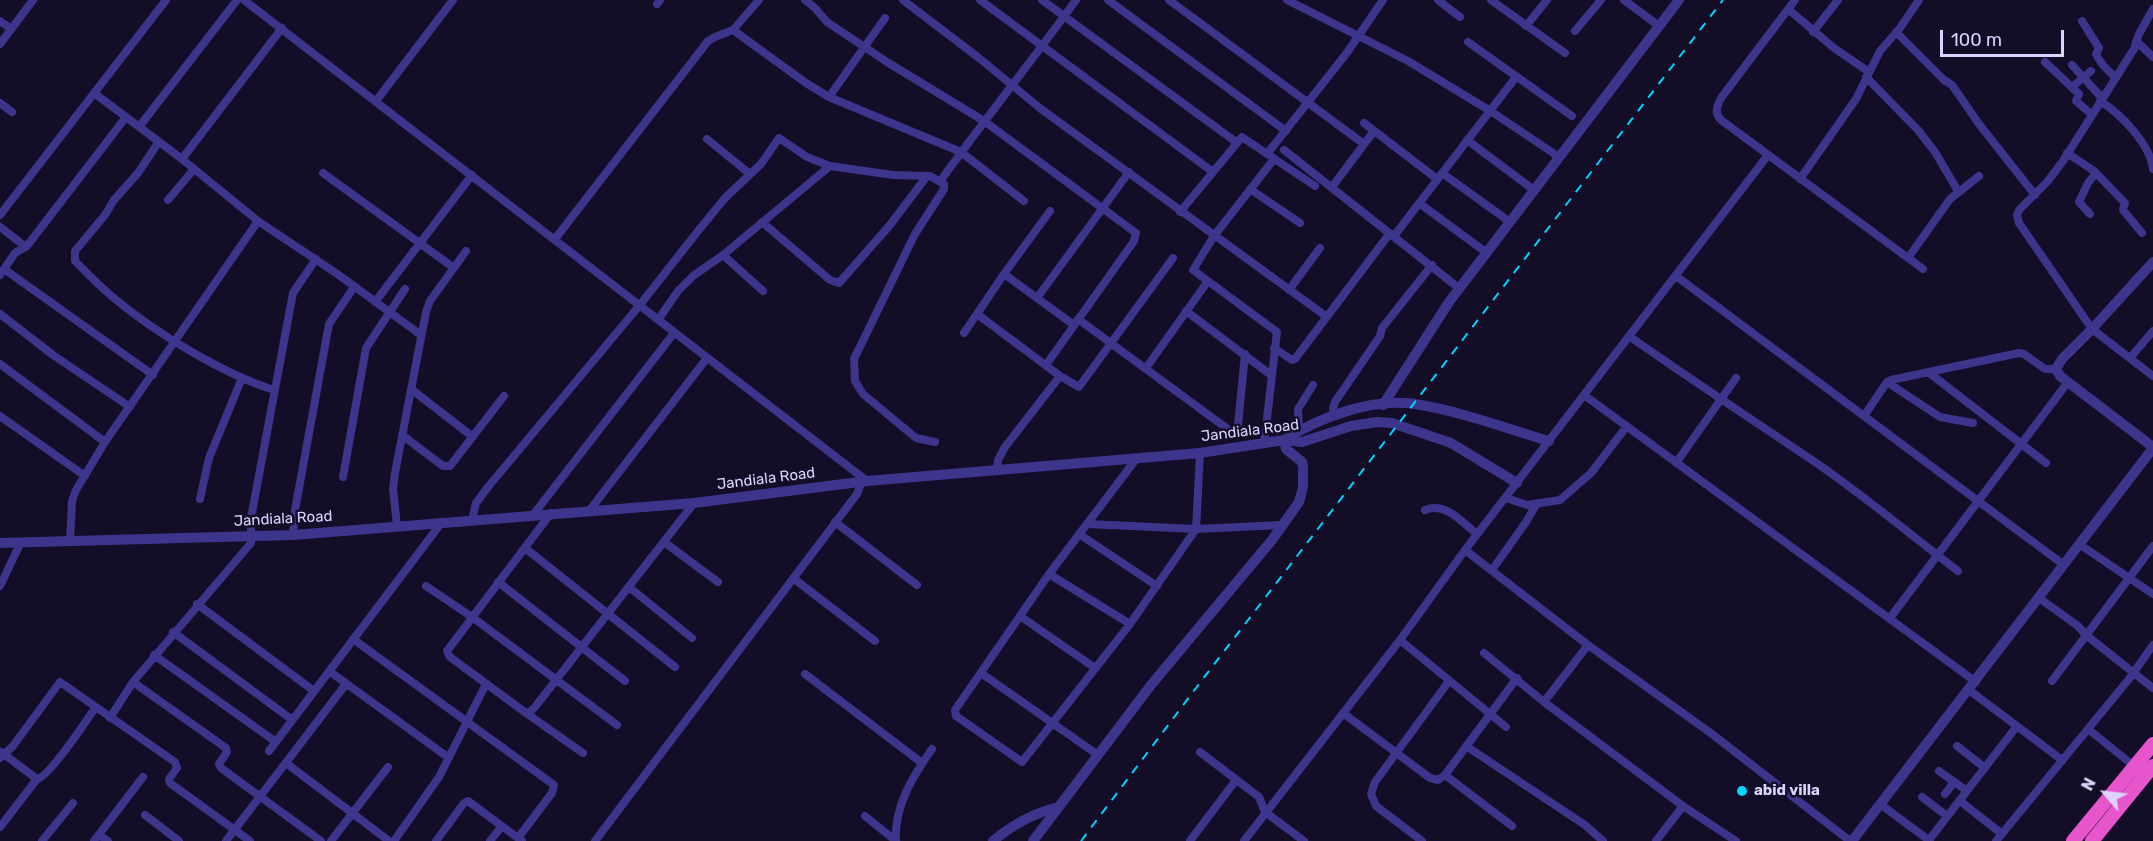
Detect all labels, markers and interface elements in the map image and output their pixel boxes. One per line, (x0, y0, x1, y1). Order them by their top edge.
scale bar (1943, 18, 2068, 56)
text: 100 m (1951, 29, 2002, 51)
street label: Jandiala Road (1200, 416, 1300, 446)
street label: Jandiala Road (716, 464, 816, 494)
street label: Jandiala Road (233, 507, 333, 531)
north arrow (2075, 763, 2135, 823)
text: N (2078, 775, 2100, 794)
place label: abid villa (1754, 782, 1820, 800)
marker: abid villa (1735, 784, 1749, 798)

